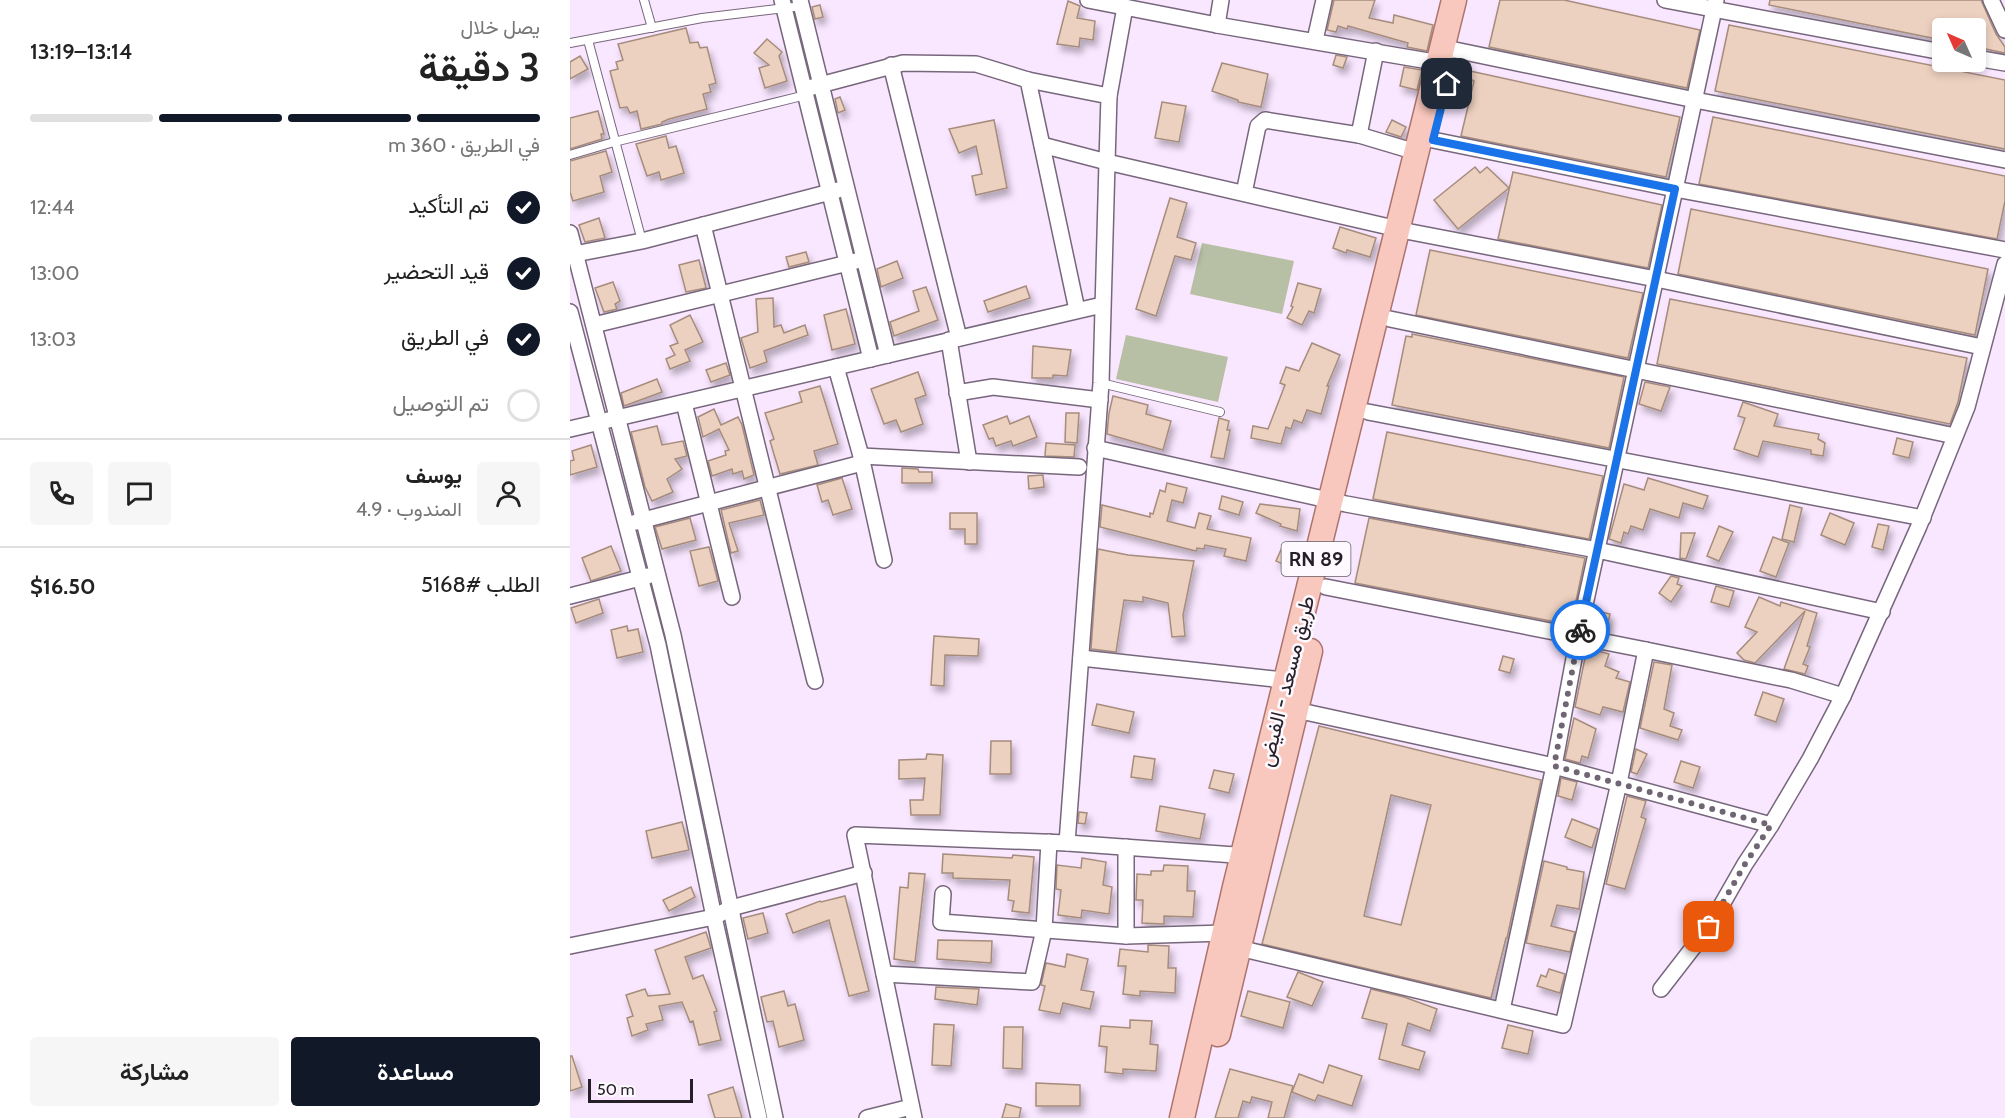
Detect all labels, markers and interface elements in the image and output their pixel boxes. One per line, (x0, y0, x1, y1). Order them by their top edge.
text: يصل خلال (460, 15, 540, 39)
north arrow (1932, 18, 1986, 72)
map controls (1932, 18, 1986, 72)
text: 13:14–13:19 (30, 38, 132, 65)
text: 3 دقيقة (419, 43, 540, 91)
pin (1421, 58, 1472, 109)
icon: home (1430, 67, 1463, 100)
text: في الطريق · 360 m (388, 133, 540, 157)
icon: check (507, 191, 540, 224)
text: تم التأكيد (408, 192, 489, 219)
text: 12:44 (30, 195, 74, 219)
icon: check (507, 257, 540, 290)
text: قيد التحضير (384, 258, 489, 285)
text: 13:00 (30, 261, 79, 285)
icon: check (507, 323, 540, 356)
text: في الطريق (401, 324, 489, 351)
text: 13:03 (30, 327, 76, 351)
text: تم التوصيل (392, 390, 489, 417)
button: phone (30, 462, 93, 525)
button: chat (108, 462, 171, 525)
text: يوسف (406, 462, 462, 489)
button: person (477, 462, 540, 525)
text: المندوب · 4.9 (356, 497, 462, 521)
road number: RN 89 (1282, 542, 1350, 576)
text: الطلب #5168 (421, 571, 540, 598)
text: $16.50 (30, 573, 95, 600)
street label: طريق مسعد - الفيض (1253, 593, 1320, 769)
courier (1550, 600, 1610, 660)
icon: bike (1564, 614, 1597, 647)
pin (1683, 901, 1734, 952)
icon: bag (1692, 910, 1725, 943)
button: مشاركة (30, 1037, 279, 1106)
button: مساعدة (291, 1037, 540, 1106)
scale bar (588, 1076, 693, 1104)
text: 50 m (597, 1080, 634, 1099)

